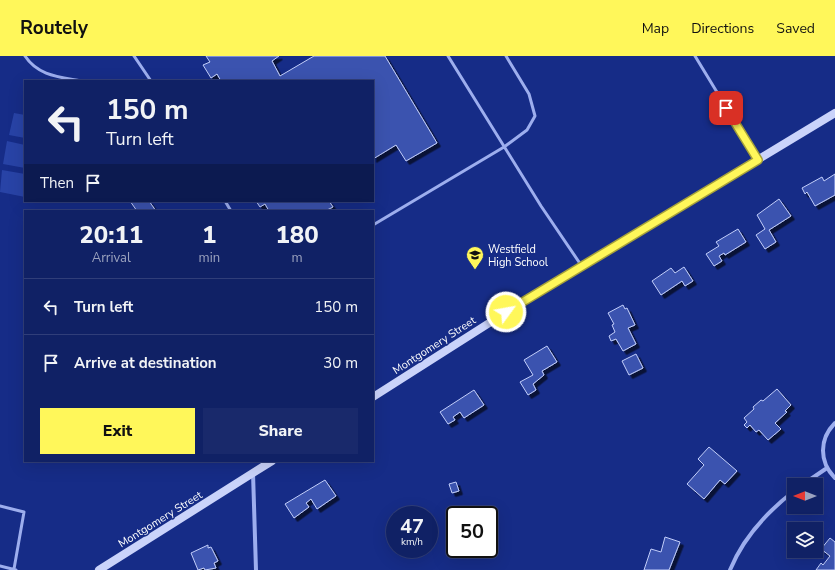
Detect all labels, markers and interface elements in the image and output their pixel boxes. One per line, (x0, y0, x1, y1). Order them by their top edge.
text: Routely (20, 15, 88, 41)
text: Map (642, 19, 669, 38)
text: Directions (691, 19, 754, 38)
text: Saved (776, 19, 815, 38)
text: 150 m (106, 91, 189, 129)
pin (709, 91, 743, 125)
icon: left (40, 96, 92, 148)
icon: arrive (715, 97, 737, 119)
text: Turn left (106, 127, 174, 151)
icon: arrive (82, 172, 104, 194)
text: Then (40, 173, 74, 193)
text: 20:11 (79, 219, 143, 251)
text: 1 (202, 219, 217, 251)
text: 180 (275, 219, 319, 251)
place label: Westfield High School (488, 242, 549, 270)
school or university icon: Westfield High School (465, 245, 485, 270)
text: Arrival (92, 249, 131, 267)
text: min (199, 249, 220, 267)
text: m (291, 249, 303, 267)
position arrow (485, 291, 527, 333)
icon: left (40, 296, 62, 318)
text: Turn left (74, 297, 133, 317)
text: 150 m (314, 297, 358, 317)
street label: Montgomery Street (390, 313, 479, 378)
icon: arrive (40, 352, 62, 374)
text: Arrive at destination (74, 353, 217, 373)
text: 30 m (323, 353, 358, 373)
button: Exit (40, 408, 195, 454)
button: Share (203, 408, 358, 454)
north arrow (787, 478, 823, 514)
map controls (787, 478, 823, 558)
street label: Montgomery Street (116, 488, 205, 551)
speed limit sign: 50 (446, 506, 498, 558)
text: 47 (400, 513, 424, 540)
button: layers (787, 522, 823, 558)
text: km/h (401, 535, 423, 549)

